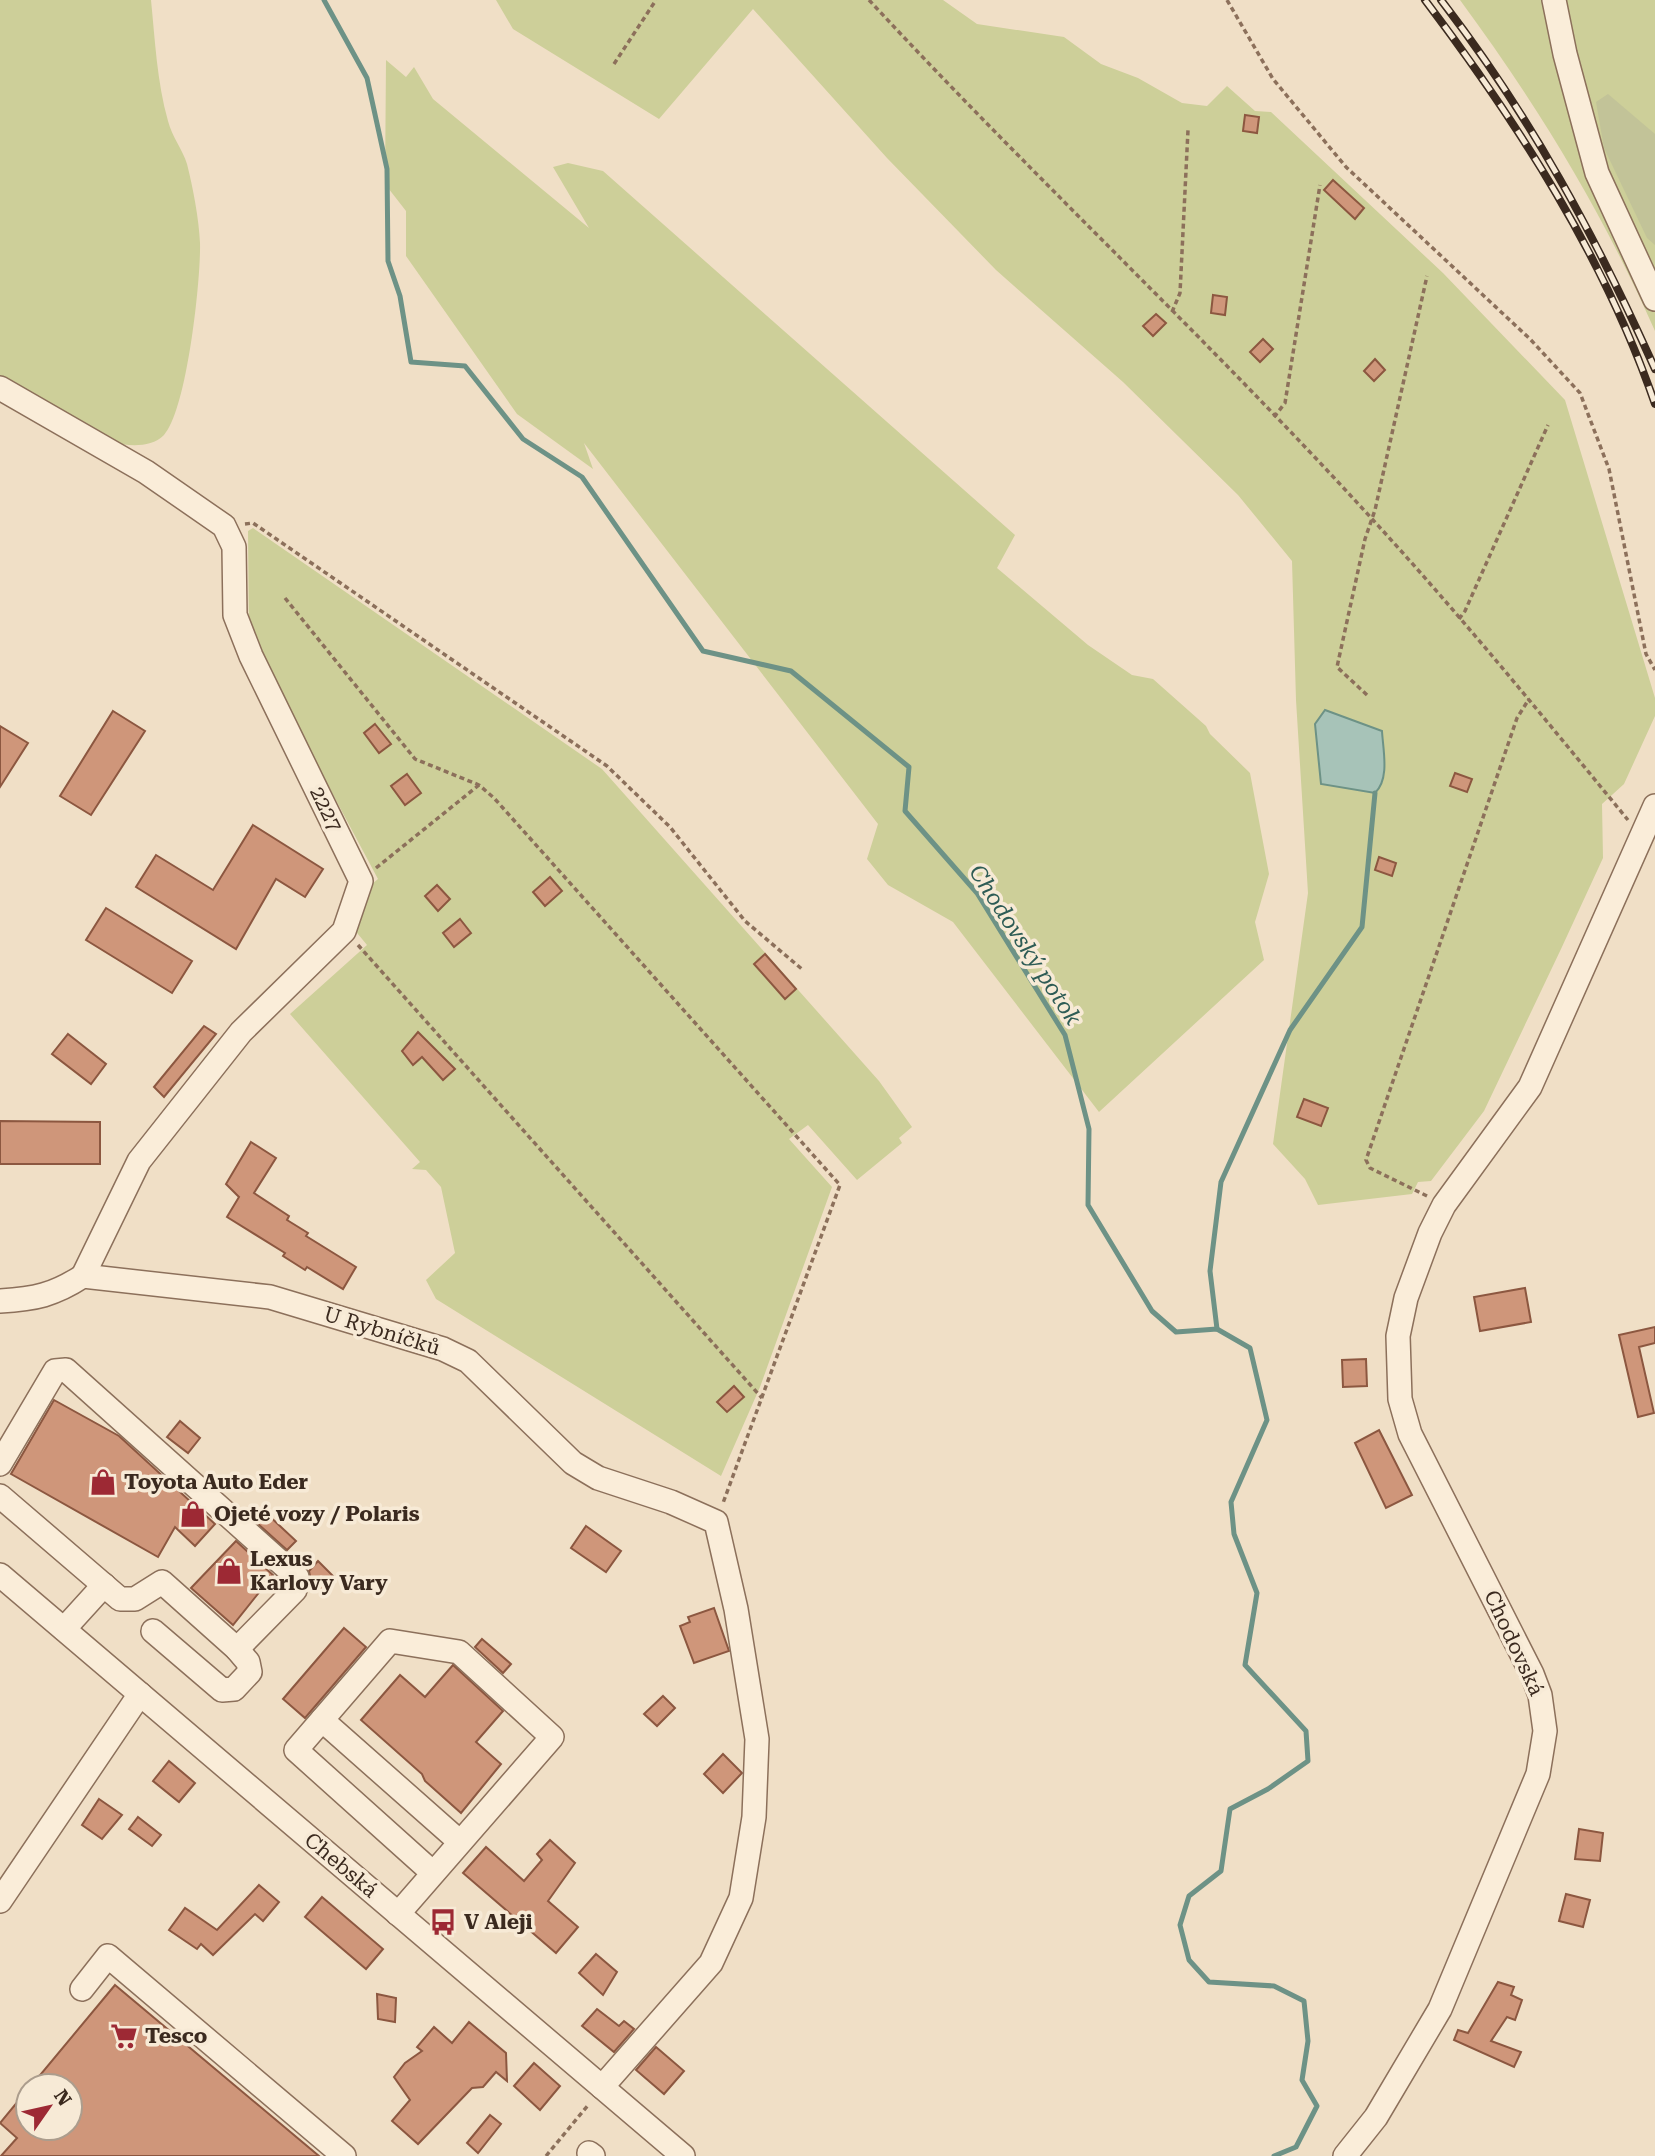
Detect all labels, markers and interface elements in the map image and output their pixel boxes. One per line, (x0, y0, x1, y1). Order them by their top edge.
street label: 2227 (305, 783, 347, 836)
water label: Chodovský potok (963, 860, 1087, 1031)
street label: U Rybníčků (321, 1302, 443, 1360)
shop icon: Toyota Auto Eder (88, 1467, 118, 1497)
place label: Toyota Auto Eder (124, 1470, 309, 1494)
shop icon: Ojeté vozy / Polaris (178, 1499, 208, 1529)
place label: Ojeté vozy / Polaris (214, 1502, 420, 1526)
place label: Lexus Karlovy Vary (250, 1547, 388, 1595)
shop icon: Lexus Karlovy Vary (214, 1556, 244, 1586)
street label: Chodovská (1479, 1587, 1549, 1700)
street label: Chebská (300, 1828, 383, 1903)
bus stop icon: V Aleji (428, 1907, 458, 1937)
place label: V Aleji (464, 1910, 533, 1934)
supermarket icon: Tesco (109, 2021, 139, 2051)
place label: Tesco (145, 2024, 207, 2048)
north arrow (14, 2072, 84, 2142)
text: N (49, 2085, 77, 2111)

